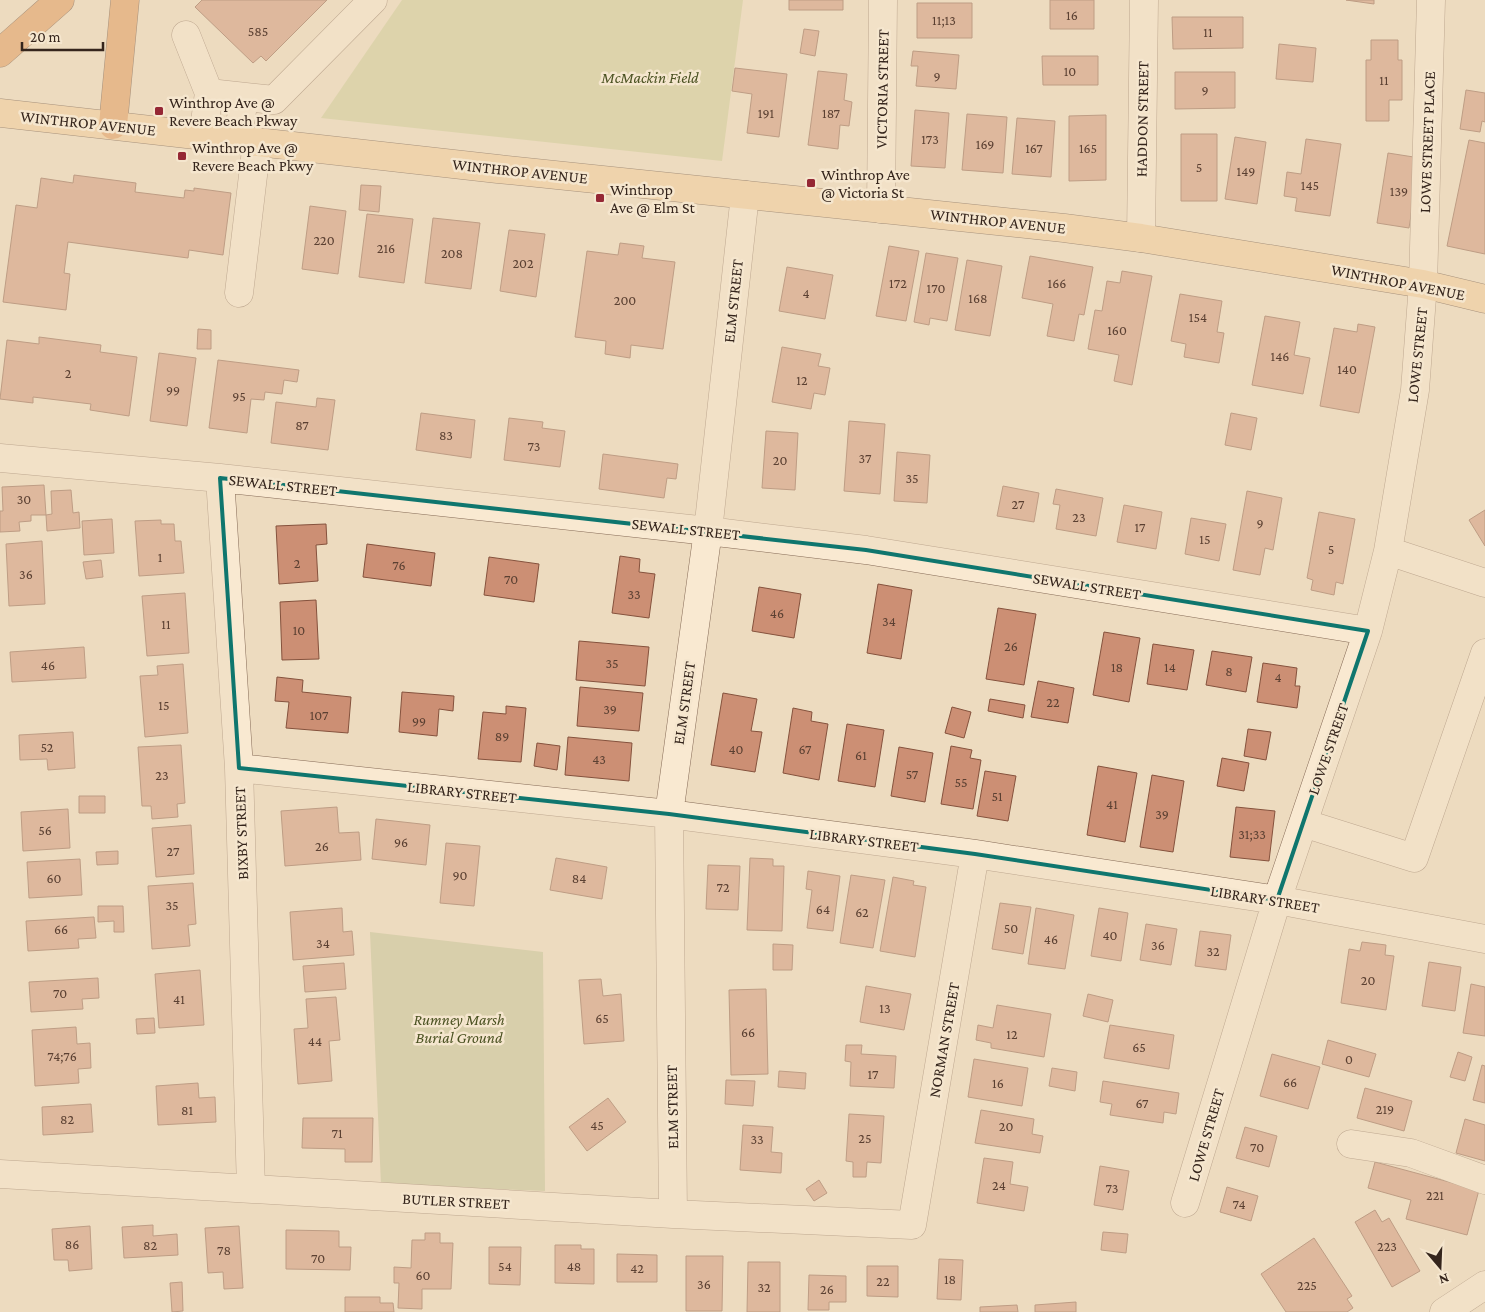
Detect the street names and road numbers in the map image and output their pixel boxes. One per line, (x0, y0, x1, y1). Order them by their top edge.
street label: VICTORIA STREET (872, 29, 892, 149)
street label: HADDON STREET (1132, 60, 1152, 177)
street label: LOWE STREET PLACE (1416, 70, 1438, 213)
street label: WINTHROP AVENUE (20, 107, 157, 139)
street label: WINTHROP AVENUE (452, 155, 589, 187)
street label: WINTHROP AVENUE (930, 205, 1067, 237)
street label: ELM STREET (720, 258, 746, 344)
street label: WINTHROP AVENUE (1330, 261, 1467, 303)
street label: LOWE STREET (1404, 306, 1430, 404)
street label: SEWALL STREET (228, 471, 338, 499)
street label: SEWALL STREET (631, 515, 741, 543)
street label: SEWALL STREET (1032, 569, 1143, 603)
street label: ELM STREET (670, 660, 698, 746)
street label: LOWE STREET (1304, 701, 1352, 797)
street label: LIBRARY STREET (406, 778, 518, 806)
street label: BIXBY STREET (231, 786, 251, 880)
street label: LIBRARY STREET (808, 825, 920, 855)
street label: LIBRARY STREET (1209, 882, 1321, 916)
street label: NORMAN STREET (925, 981, 963, 1099)
street label: ELM STREET (663, 1065, 681, 1149)
street label: LOWE STREET (1185, 1086, 1227, 1183)
street label: BUTLER STREET (402, 1190, 510, 1212)

